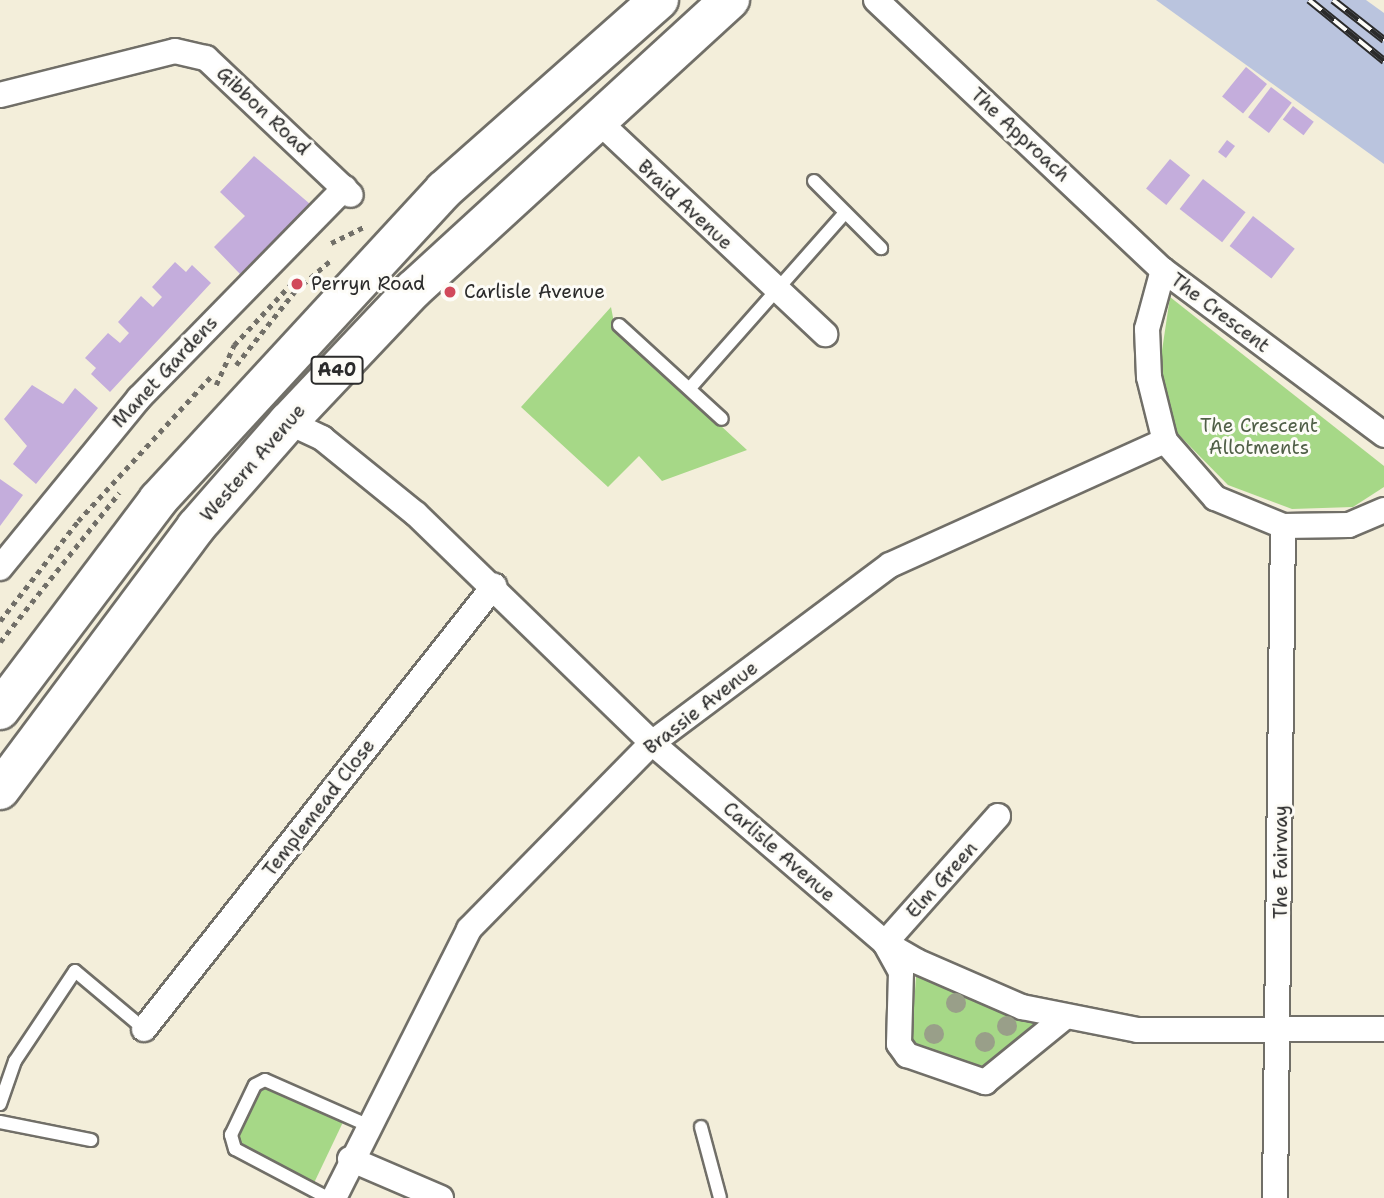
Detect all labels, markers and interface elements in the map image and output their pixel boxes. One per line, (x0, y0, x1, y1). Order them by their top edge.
street label: Gibbon Road (212, 62, 314, 160)
street label: The Approach (966, 83, 1074, 187)
street label: Braid Avenue (633, 155, 737, 255)
street label: The Crescent (1166, 268, 1274, 358)
place label: Perryn Road (311, 273, 425, 295)
marker: Perryn Road (289, 276, 305, 292)
place label: Carlisle Avenue (464, 281, 605, 303)
marker: Carlisle Avenue (442, 284, 458, 300)
street label: Manet Gardens (107, 311, 223, 433)
road number: A40 (309, 356, 365, 384)
street label: Western Avenue (196, 399, 310, 527)
park label: The Crescent Allotments (1200, 415, 1318, 459)
street label: Brassie Avenue (640, 657, 762, 759)
street label: Templemead Close (258, 735, 380, 881)
street label: Carlisle Avenue (718, 797, 840, 907)
street label: The Fairway (1270, 805, 1292, 919)
street label: Elm Green (902, 837, 982, 923)

